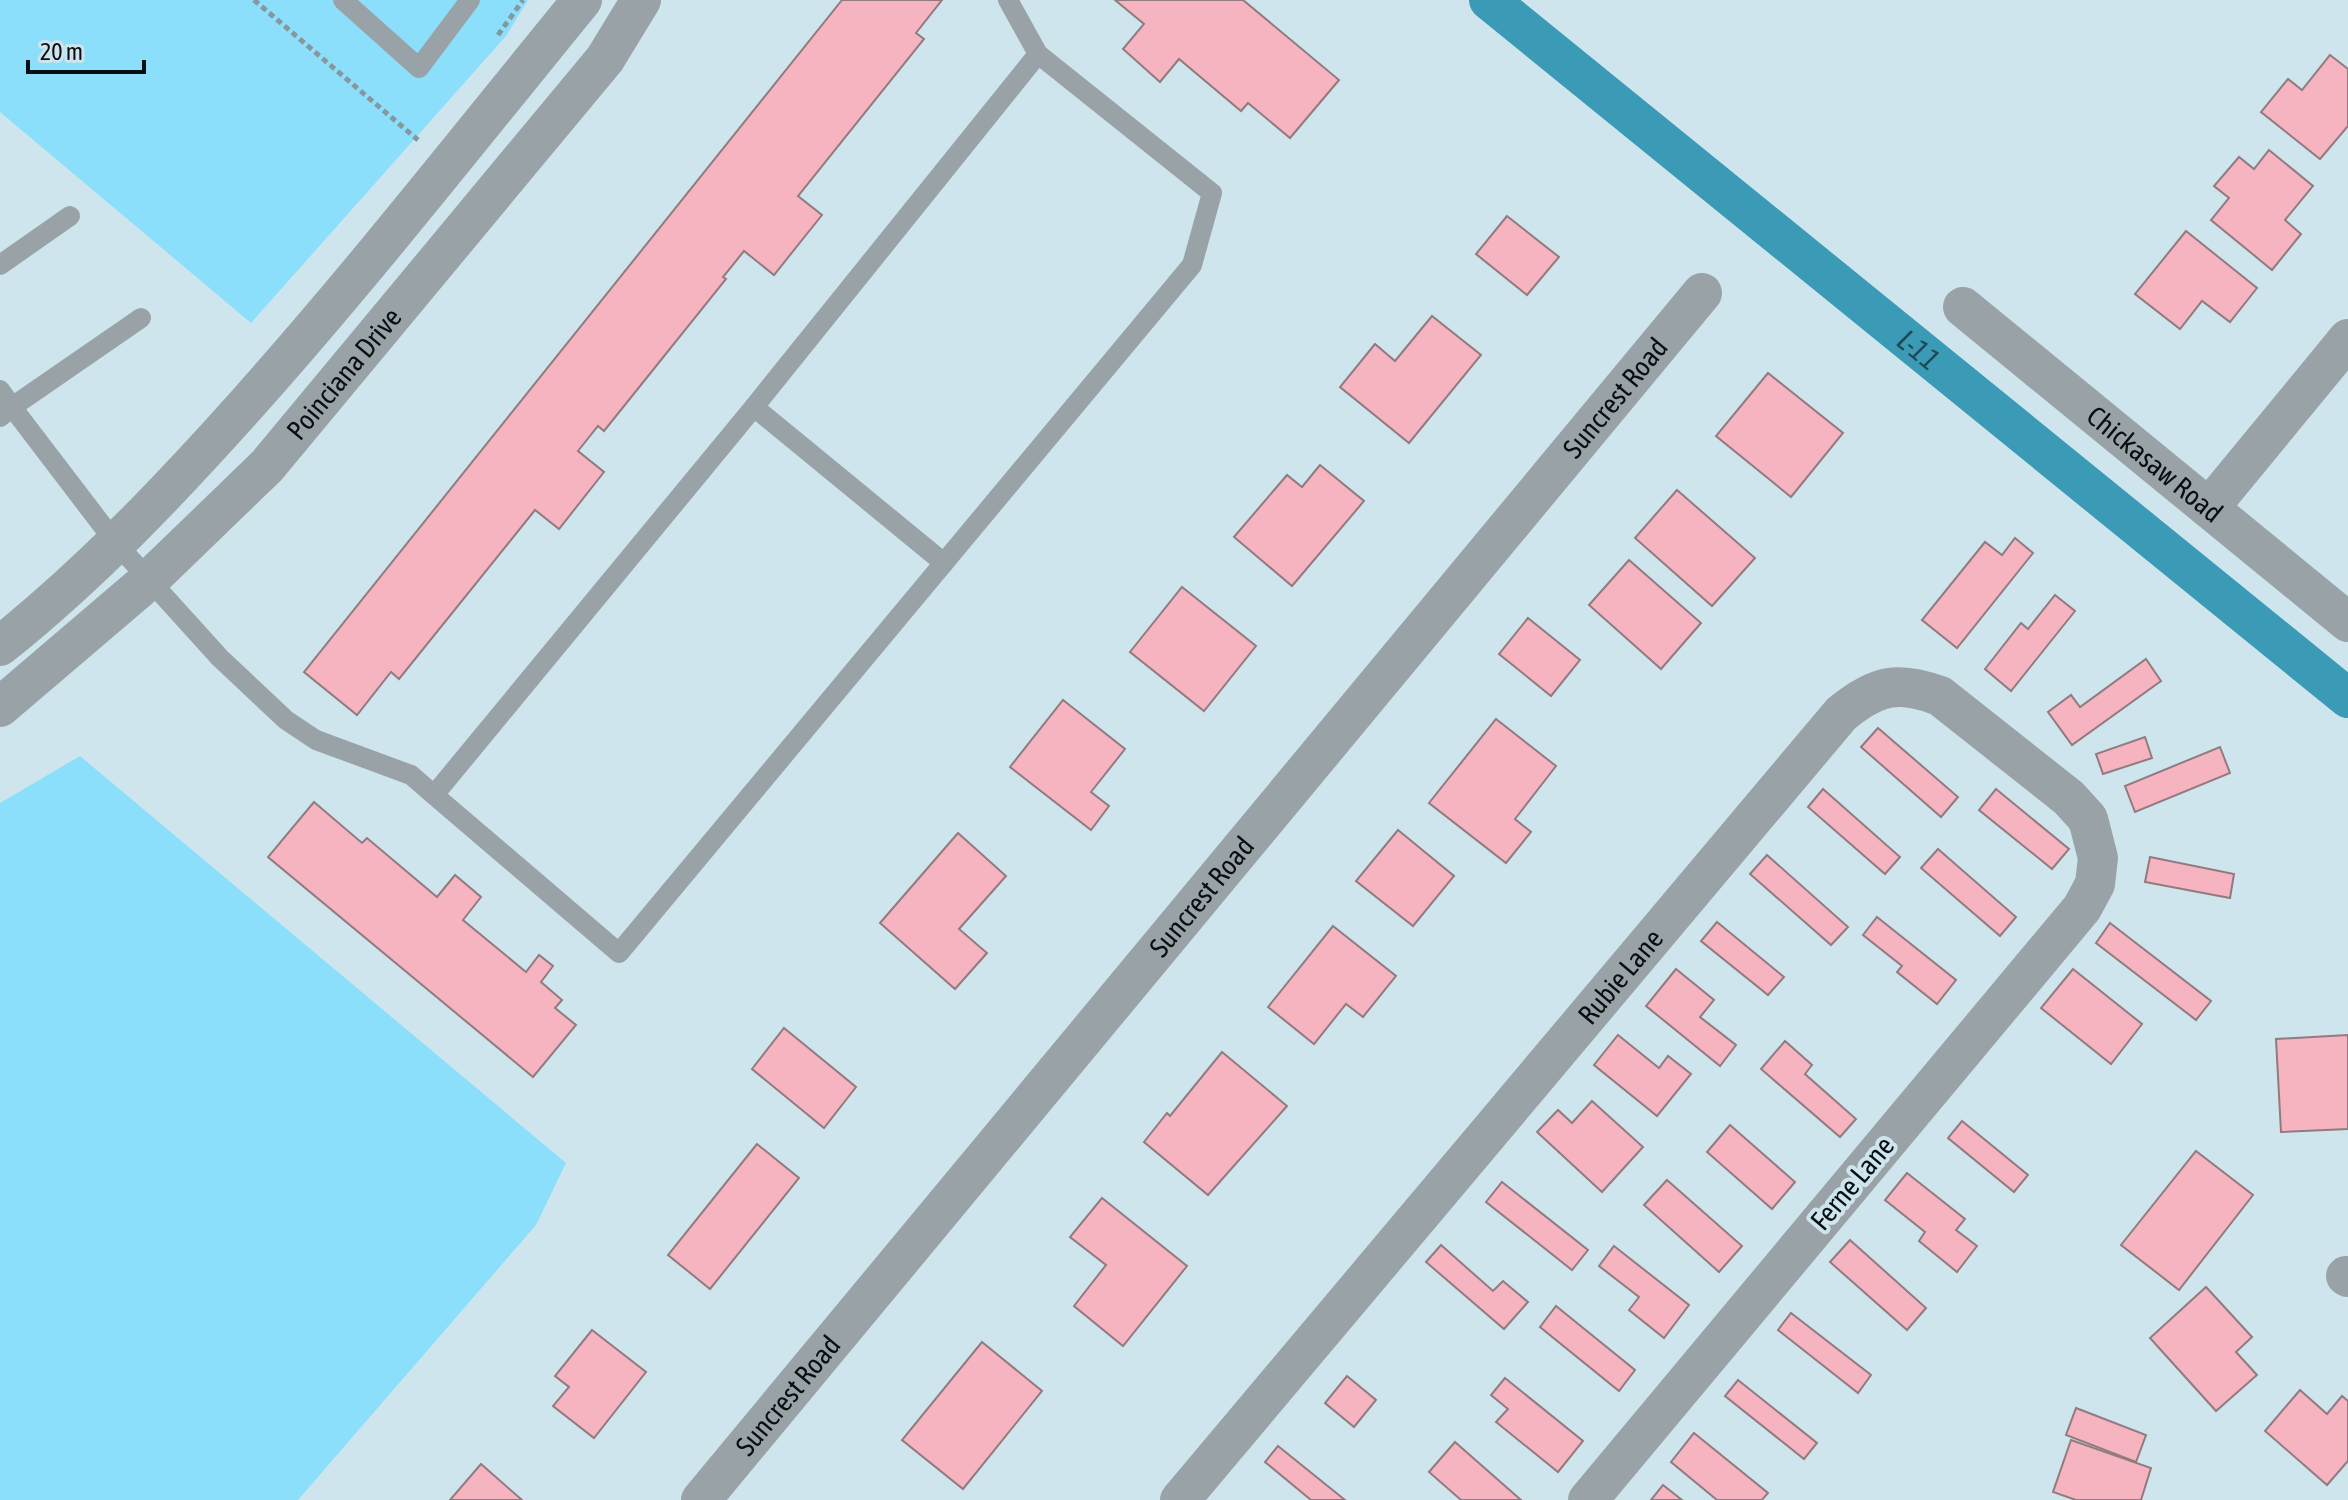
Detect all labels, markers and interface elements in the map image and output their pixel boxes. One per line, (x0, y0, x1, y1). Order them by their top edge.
scale bar (28, 24, 144, 74)
text: 20 m (40, 38, 83, 65)
street label: Poinciana Drive (280, 301, 408, 446)
water label: L-11 (1891, 322, 1947, 377)
street label: Suncrest Road (1556, 332, 1674, 464)
street label: Chickasaw Road (2081, 399, 2229, 529)
street label: Suncrest Road (1143, 830, 1260, 963)
street label: Rubie Lane (1571, 923, 1669, 1030)
street label: Ferne Lane (1804, 1130, 1900, 1236)
street label: Suncrest Road (729, 1329, 847, 1462)

